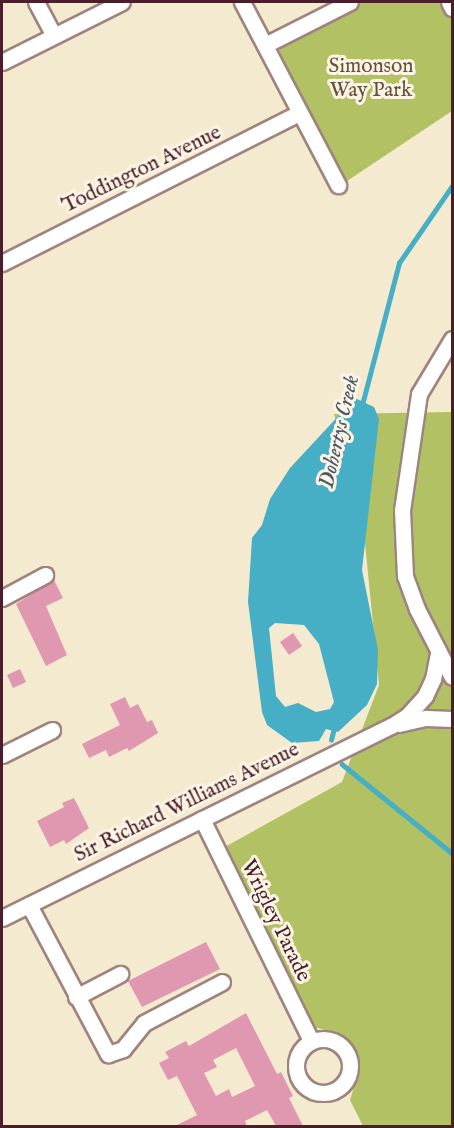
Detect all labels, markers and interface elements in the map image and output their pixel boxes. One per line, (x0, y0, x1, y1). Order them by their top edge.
park label: Simonson Way Park (329, 54, 413, 104)
street label: Toddington Avenue (58, 121, 226, 219)
water label: Dohertys Creek (314, 373, 366, 491)
street label: Sir Richard Williams Avenue (70, 738, 304, 868)
street label: Wrigley Parade (235, 856, 315, 986)

